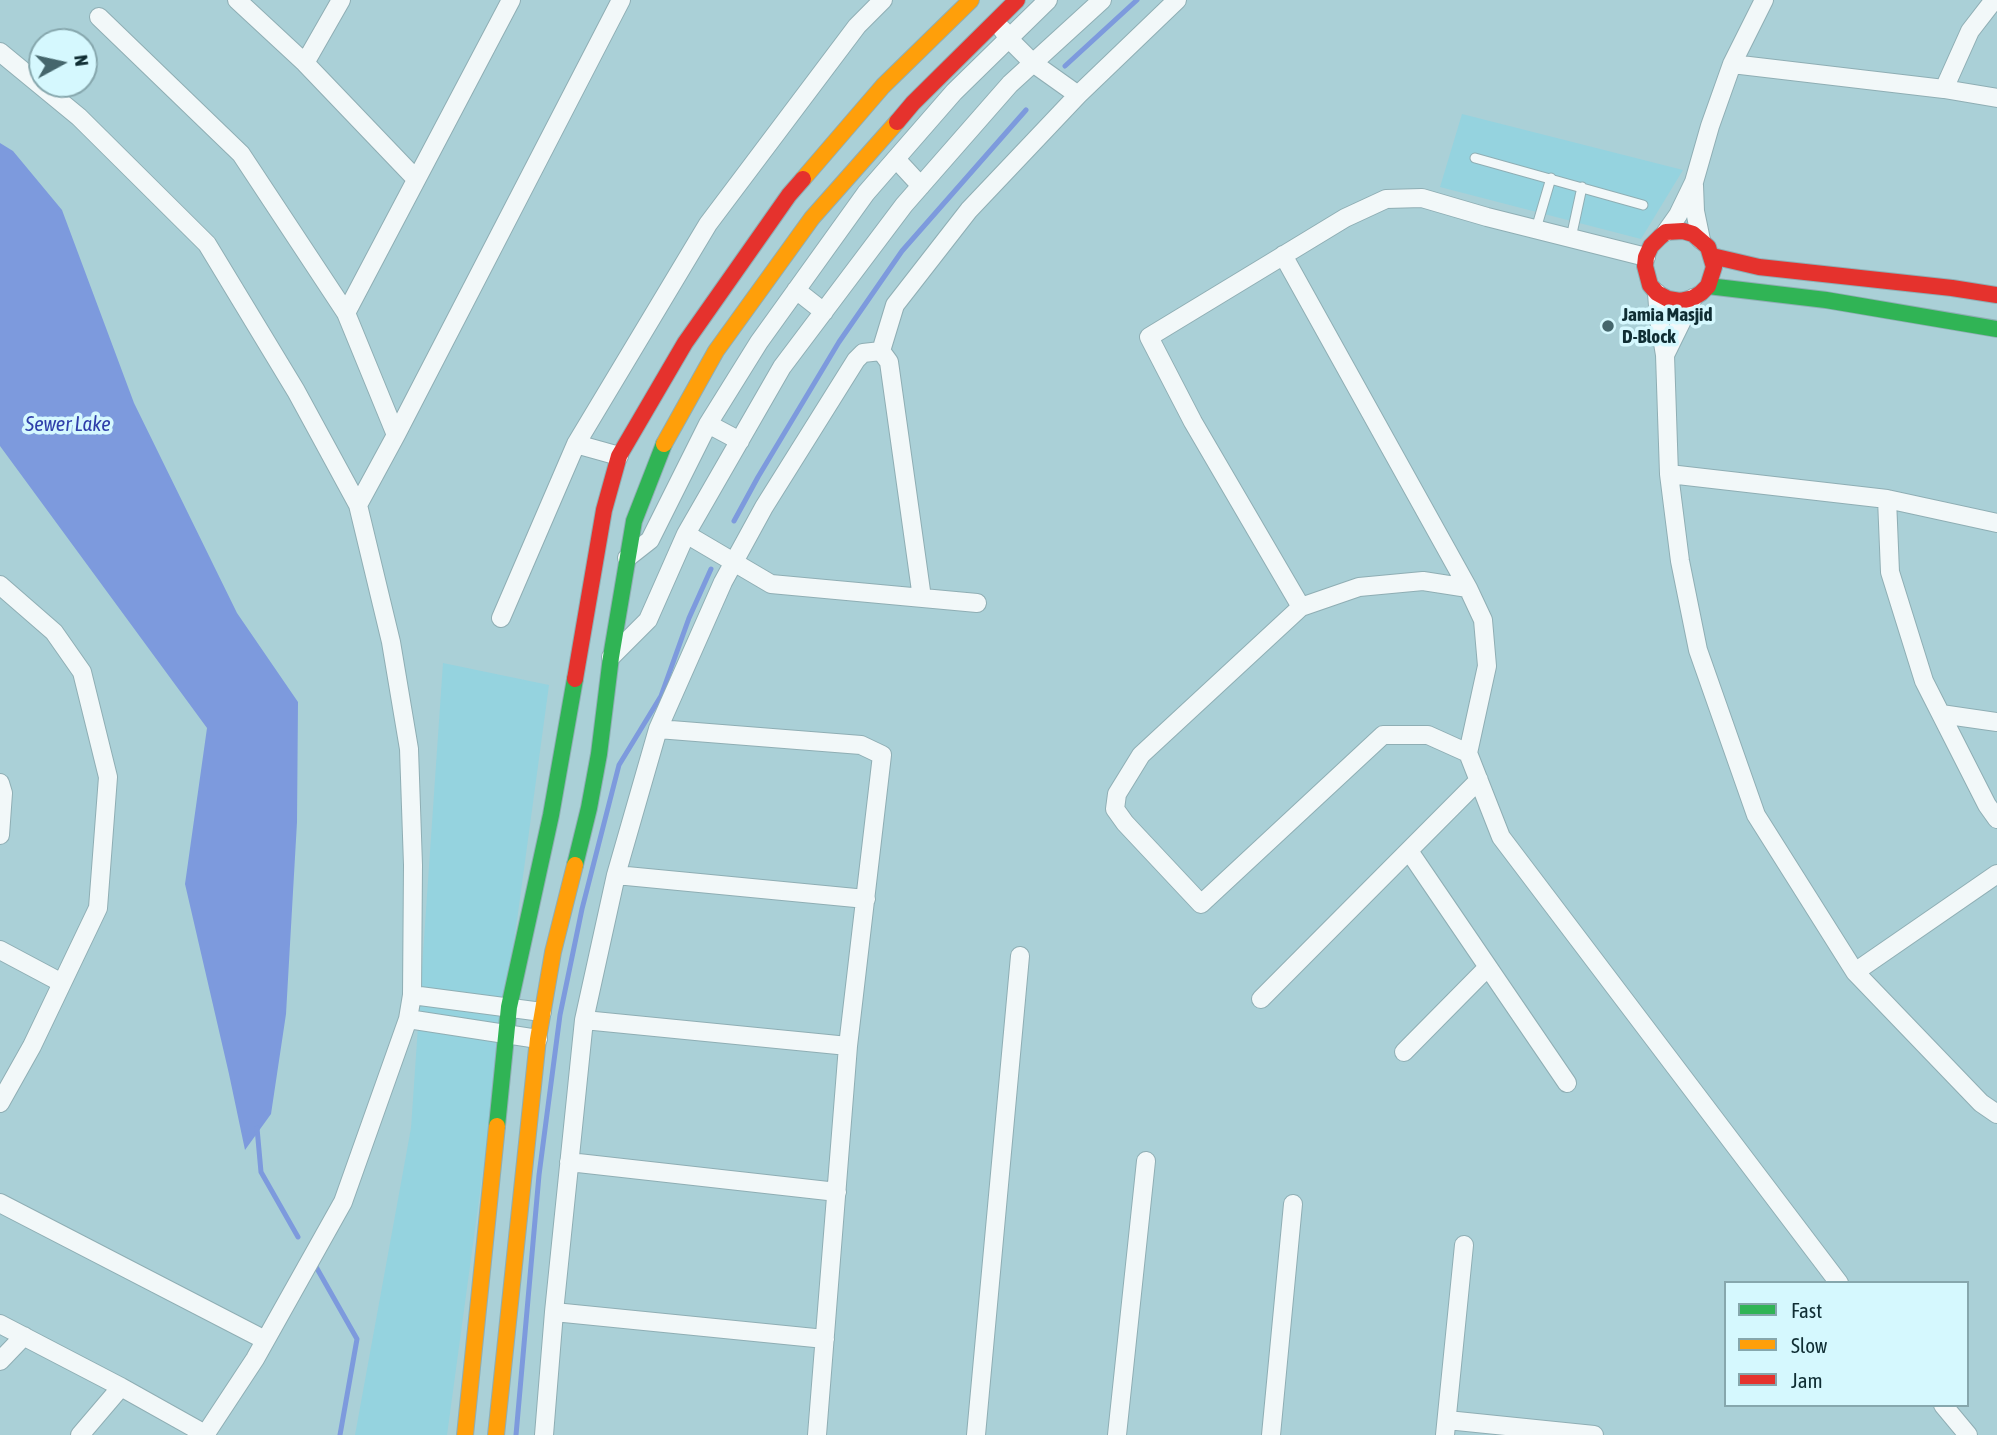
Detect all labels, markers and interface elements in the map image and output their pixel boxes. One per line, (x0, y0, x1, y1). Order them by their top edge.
north arrow (28, 28, 98, 98)
text: N (70, 53, 93, 67)
place label: Jamia Masjid D-Block (1622, 304, 1712, 348)
marker: Jamia Masjid D-Block (1600, 318, 1616, 334)
water label: Sewer Lake (25, 411, 111, 437)
legend (1724, 1281, 1969, 1407)
text: Fast (1791, 1298, 1822, 1322)
text: Slow (1791, 1333, 1827, 1357)
text: Jam (1791, 1368, 1823, 1392)

